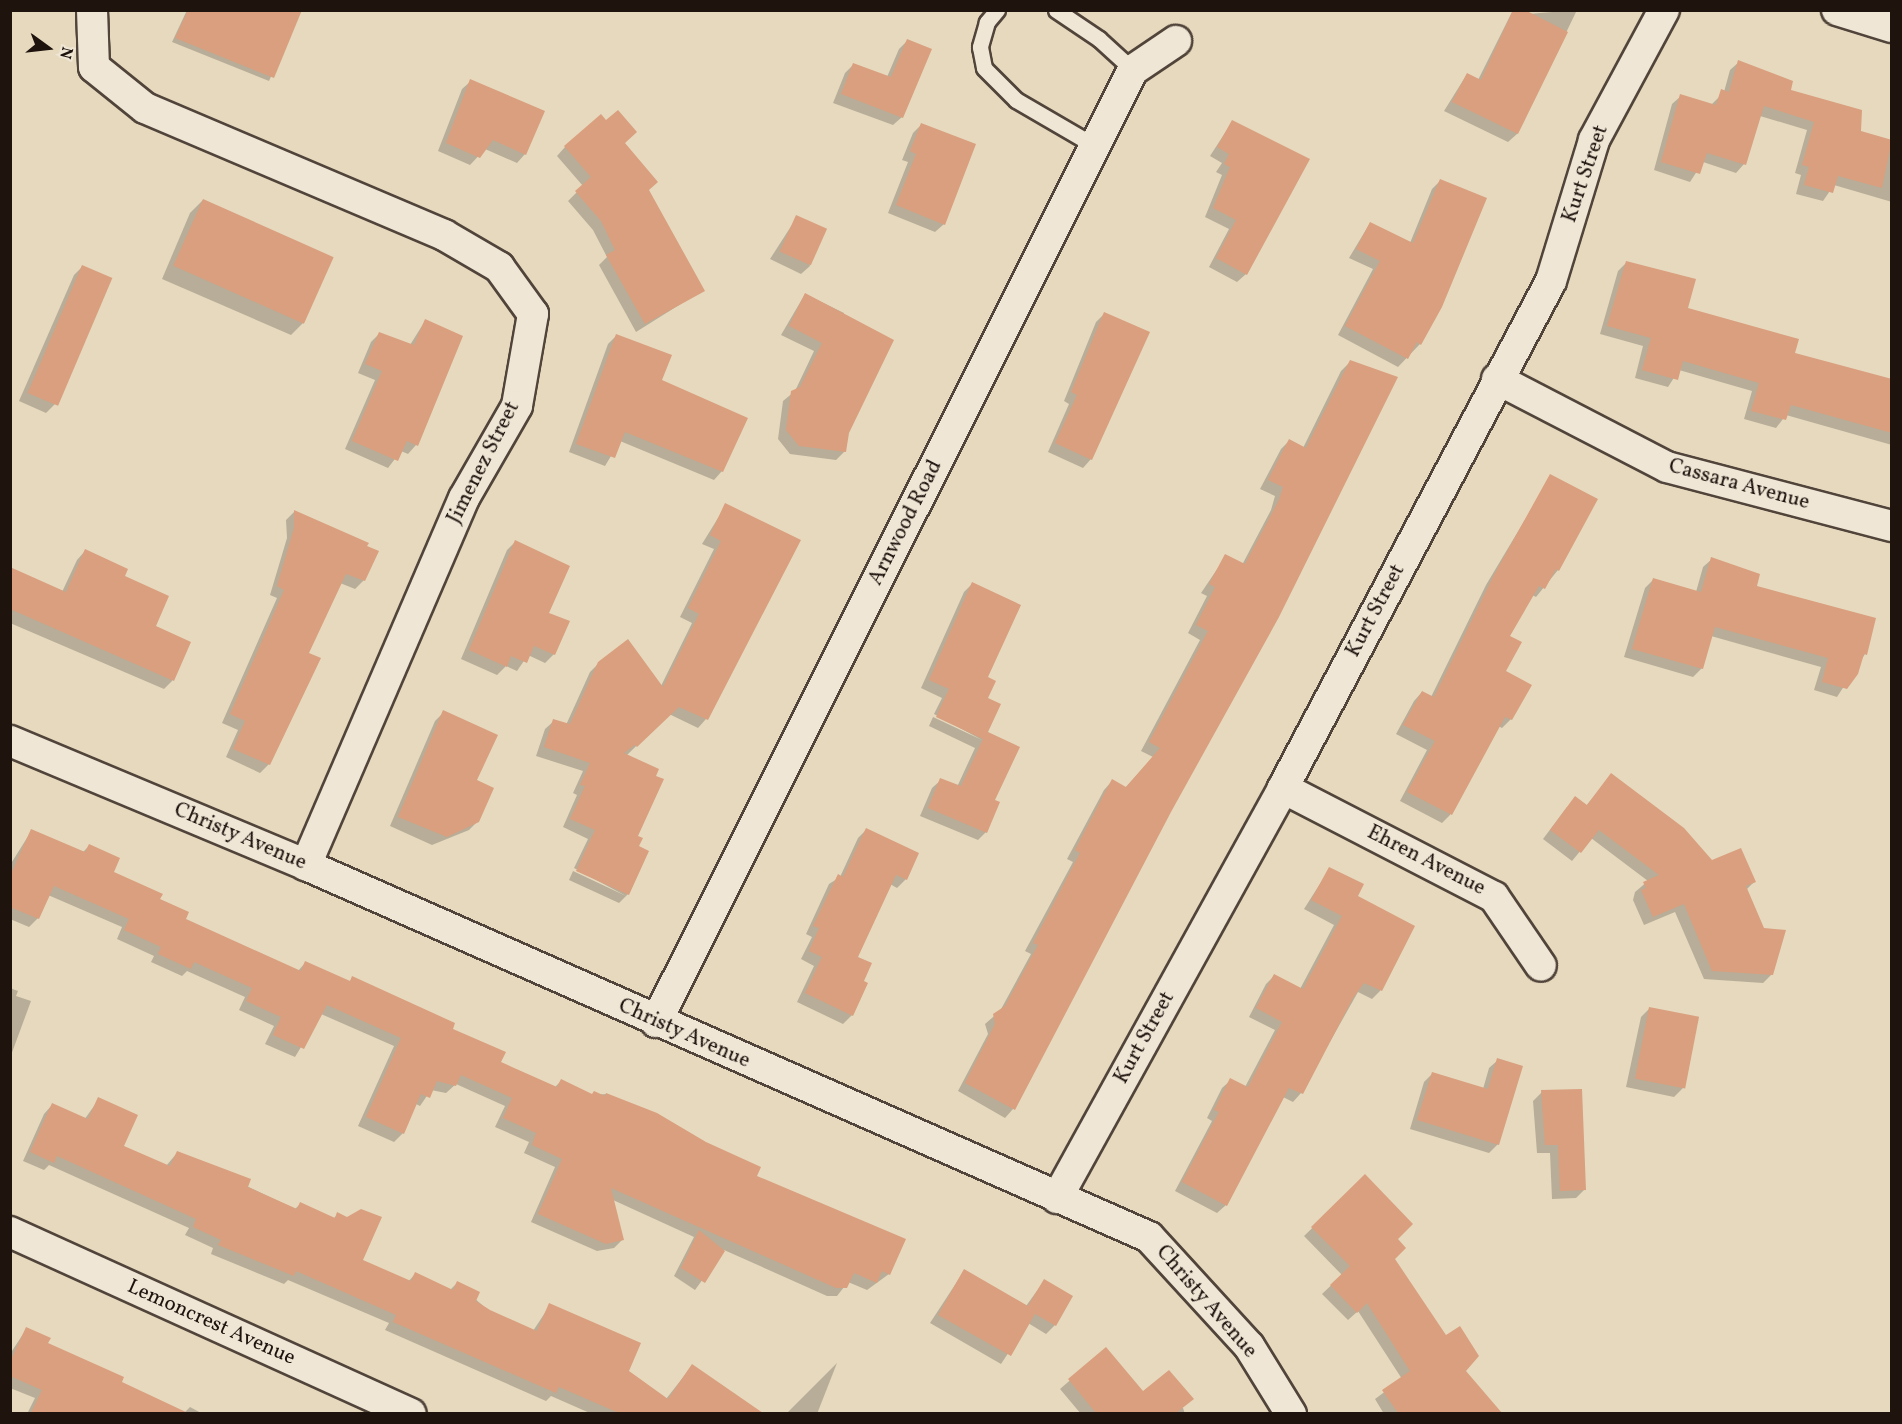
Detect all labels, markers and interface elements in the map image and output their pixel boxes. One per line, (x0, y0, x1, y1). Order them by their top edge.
north arrow (18, 18, 78, 78)
text: N (53, 44, 78, 61)
street label: Kurt Street (1558, 122, 1614, 226)
street label: Jimenez Street (442, 398, 526, 528)
street label: Cassara Avenue (1666, 454, 1812, 516)
street label: Arnwood Road (864, 456, 948, 590)
street label: Kurt Street (1341, 560, 1411, 662)
street label: Christy Avenue (170, 798, 310, 876)
street label: Ehren Avenue (1363, 820, 1489, 902)
street label: Kurt Street (1109, 988, 1181, 1088)
street label: Christy Avenue (614, 994, 754, 1074)
street label: Christy Avenue (1150, 1240, 1262, 1364)
street label: Lemoncrest Avenue (123, 1275, 299, 1371)

